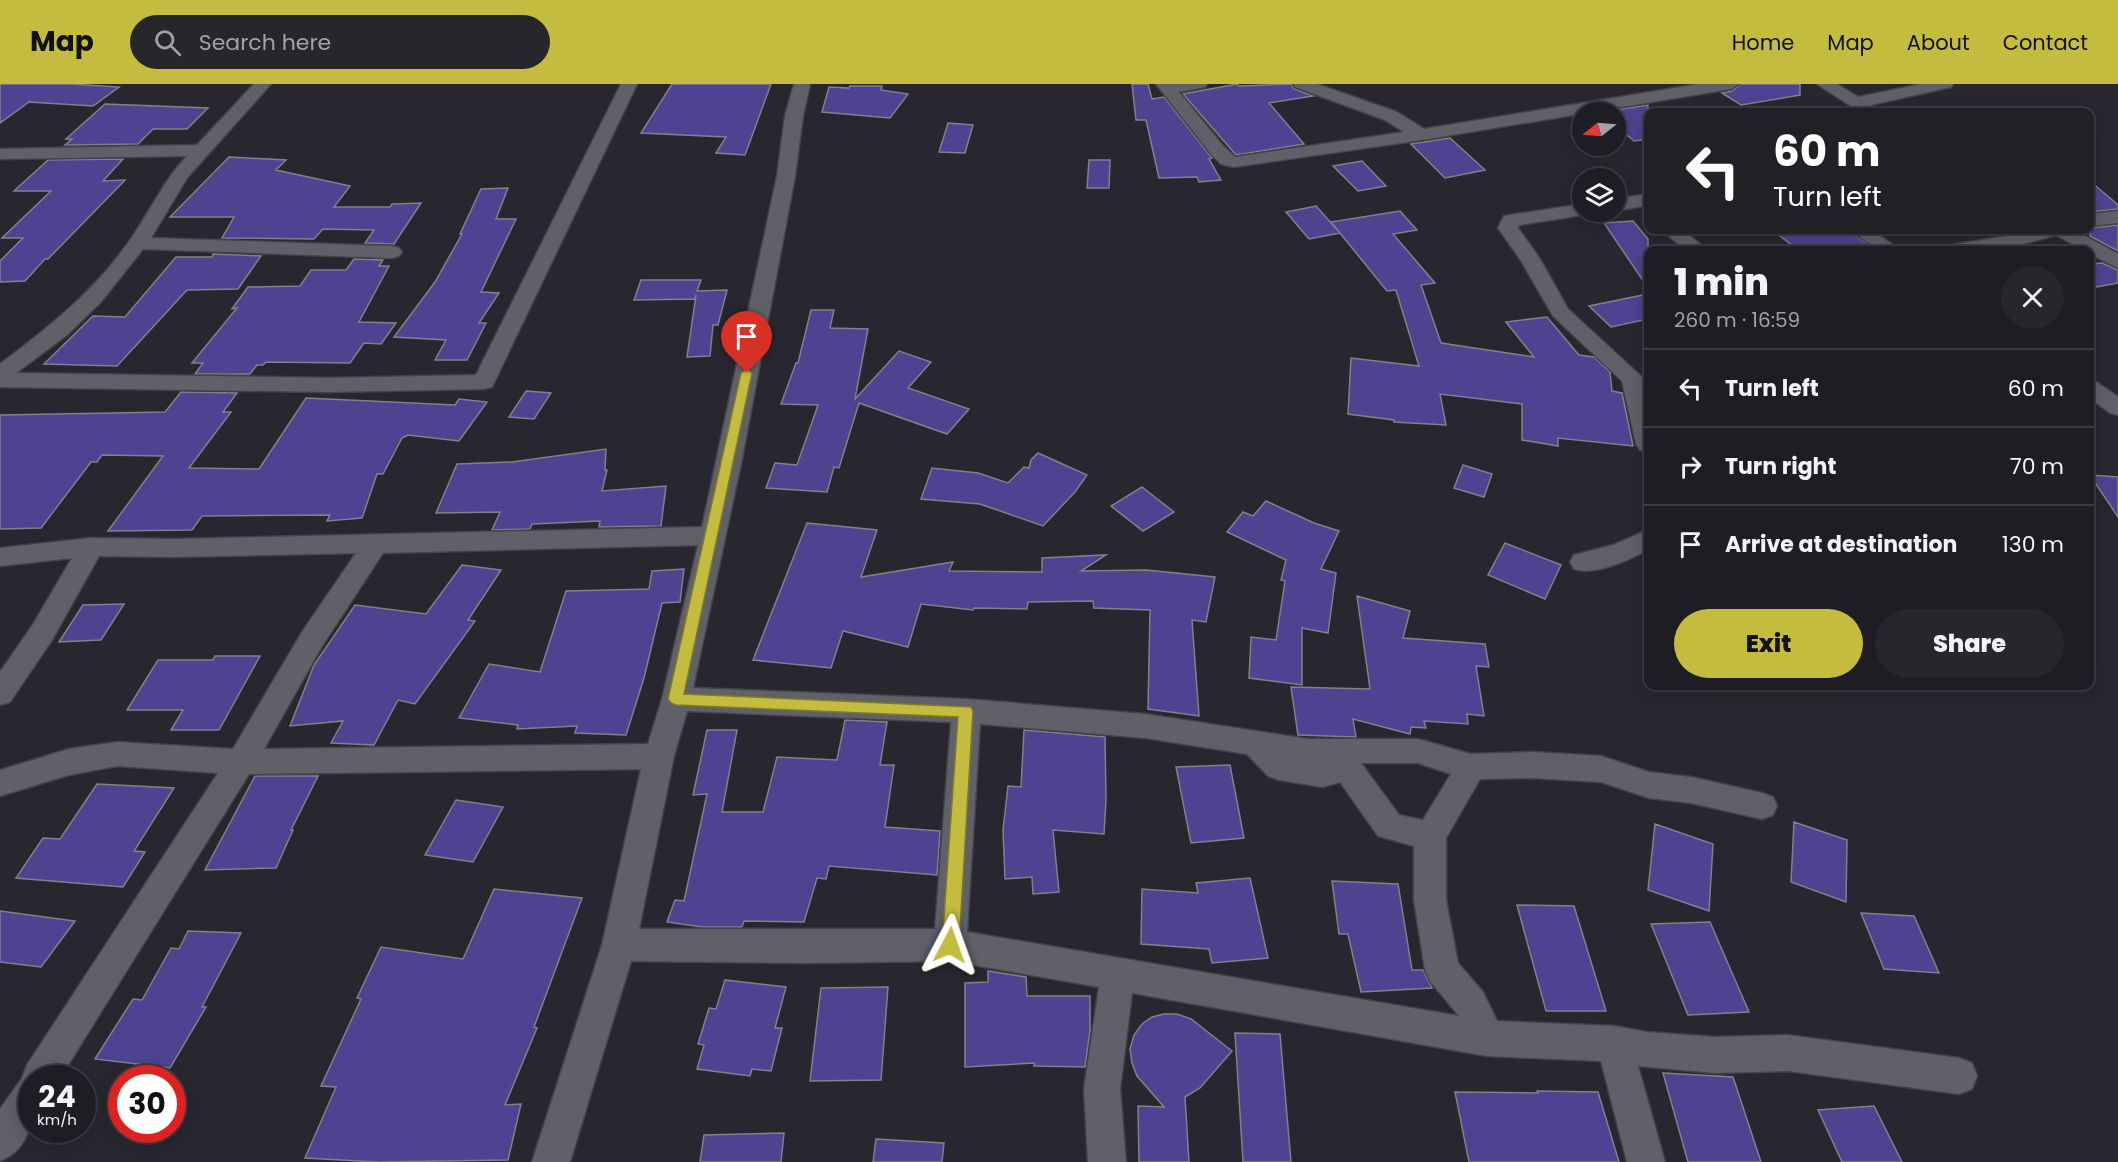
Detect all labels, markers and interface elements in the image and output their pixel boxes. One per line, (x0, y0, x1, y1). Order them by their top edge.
search box (130, 15, 550, 69)
text: Map (30, 22, 94, 61)
icon: search (151, 26, 184, 59)
text: Search here (199, 27, 331, 58)
text: Home (1732, 28, 1794, 57)
text: Map (1827, 28, 1874, 57)
text: About (1907, 28, 1970, 57)
text: Contact (2003, 28, 2088, 57)
north arrow (1572, 102, 1626, 156)
map controls (1572, 102, 1626, 222)
text: 60 m (1773, 122, 1881, 181)
icon: left (1674, 132, 1752, 210)
button: layers (1572, 168, 1626, 222)
text: Turn left (1773, 178, 1882, 215)
text: 1 min (1674, 257, 1769, 308)
button: close (2001, 266, 2064, 329)
text: 260 m · 16:59 (1674, 306, 1800, 334)
pin (721, 311, 772, 373)
icon: arrive (730, 320, 763, 353)
icon: left (1674, 372, 1707, 405)
text: Turn left (1725, 373, 1819, 404)
text: 60 m (2008, 373, 2064, 404)
icon: right (1674, 450, 1707, 483)
text: Turn right (1725, 451, 1836, 482)
text: 70 m (2010, 451, 2064, 482)
icon: arrive (1674, 528, 1707, 561)
text: Arrive at destination (1725, 529, 1957, 560)
text: 130 m (2002, 529, 2064, 560)
button: Exit (1674, 609, 1863, 678)
button: Share (1875, 609, 2064, 678)
position arrow (918, 913, 982, 977)
speed limit sign: 30 (108, 1065, 186, 1143)
text: 24 (38, 1075, 76, 1118)
text: km/h (37, 1109, 77, 1130)

